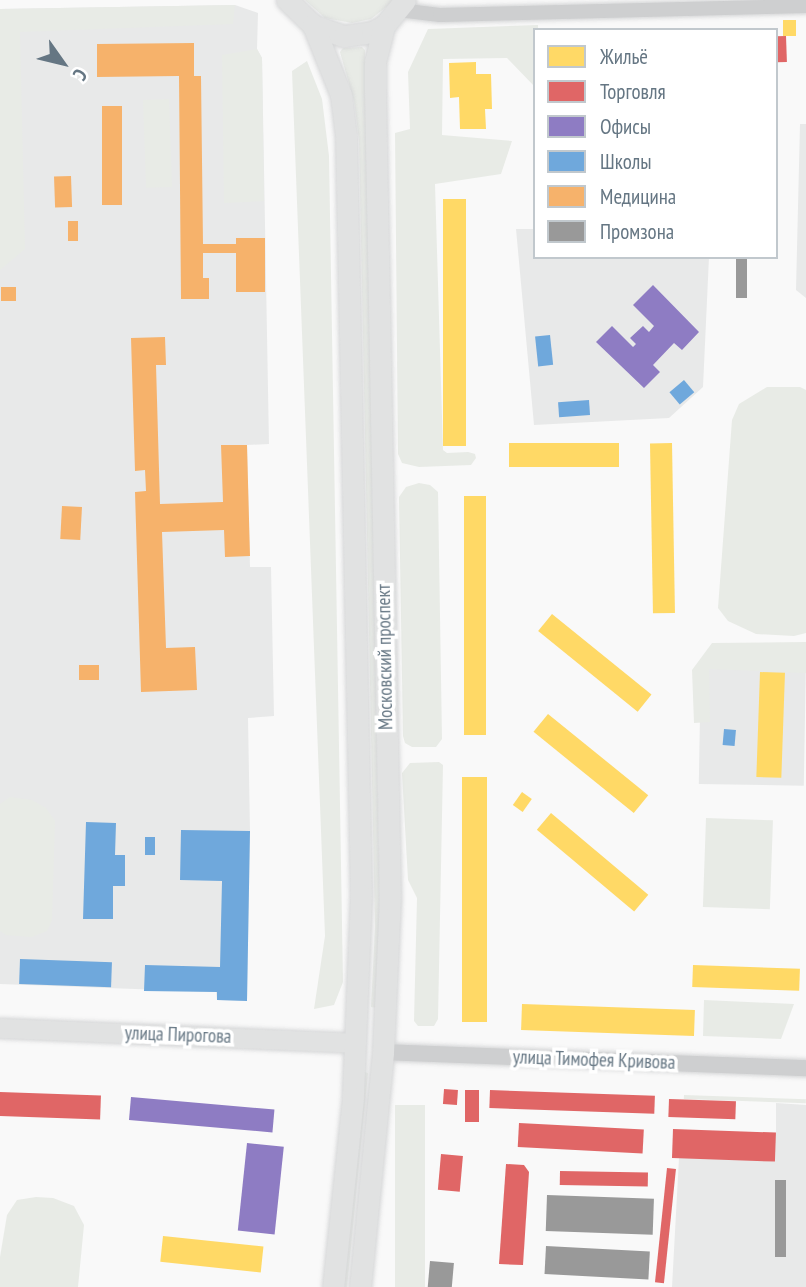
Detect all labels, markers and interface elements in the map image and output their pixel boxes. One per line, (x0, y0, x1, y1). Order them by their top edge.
north arrow (28, 28, 98, 98)
legend (533, 28, 778, 259)
text: Жильё (600, 43, 648, 70)
text: С (68, 64, 93, 85)
text: Торговля (600, 78, 666, 105)
text: Офисы (600, 113, 651, 140)
text: Школы (600, 148, 652, 175)
text: Медицина (600, 183, 676, 210)
text: Промзона (600, 218, 674, 245)
street label: Московский проспект (372, 584, 398, 730)
street label: улица Пирогова (124, 1022, 232, 1048)
street label: улица Тимофея Кривова (512, 1046, 676, 1074)

